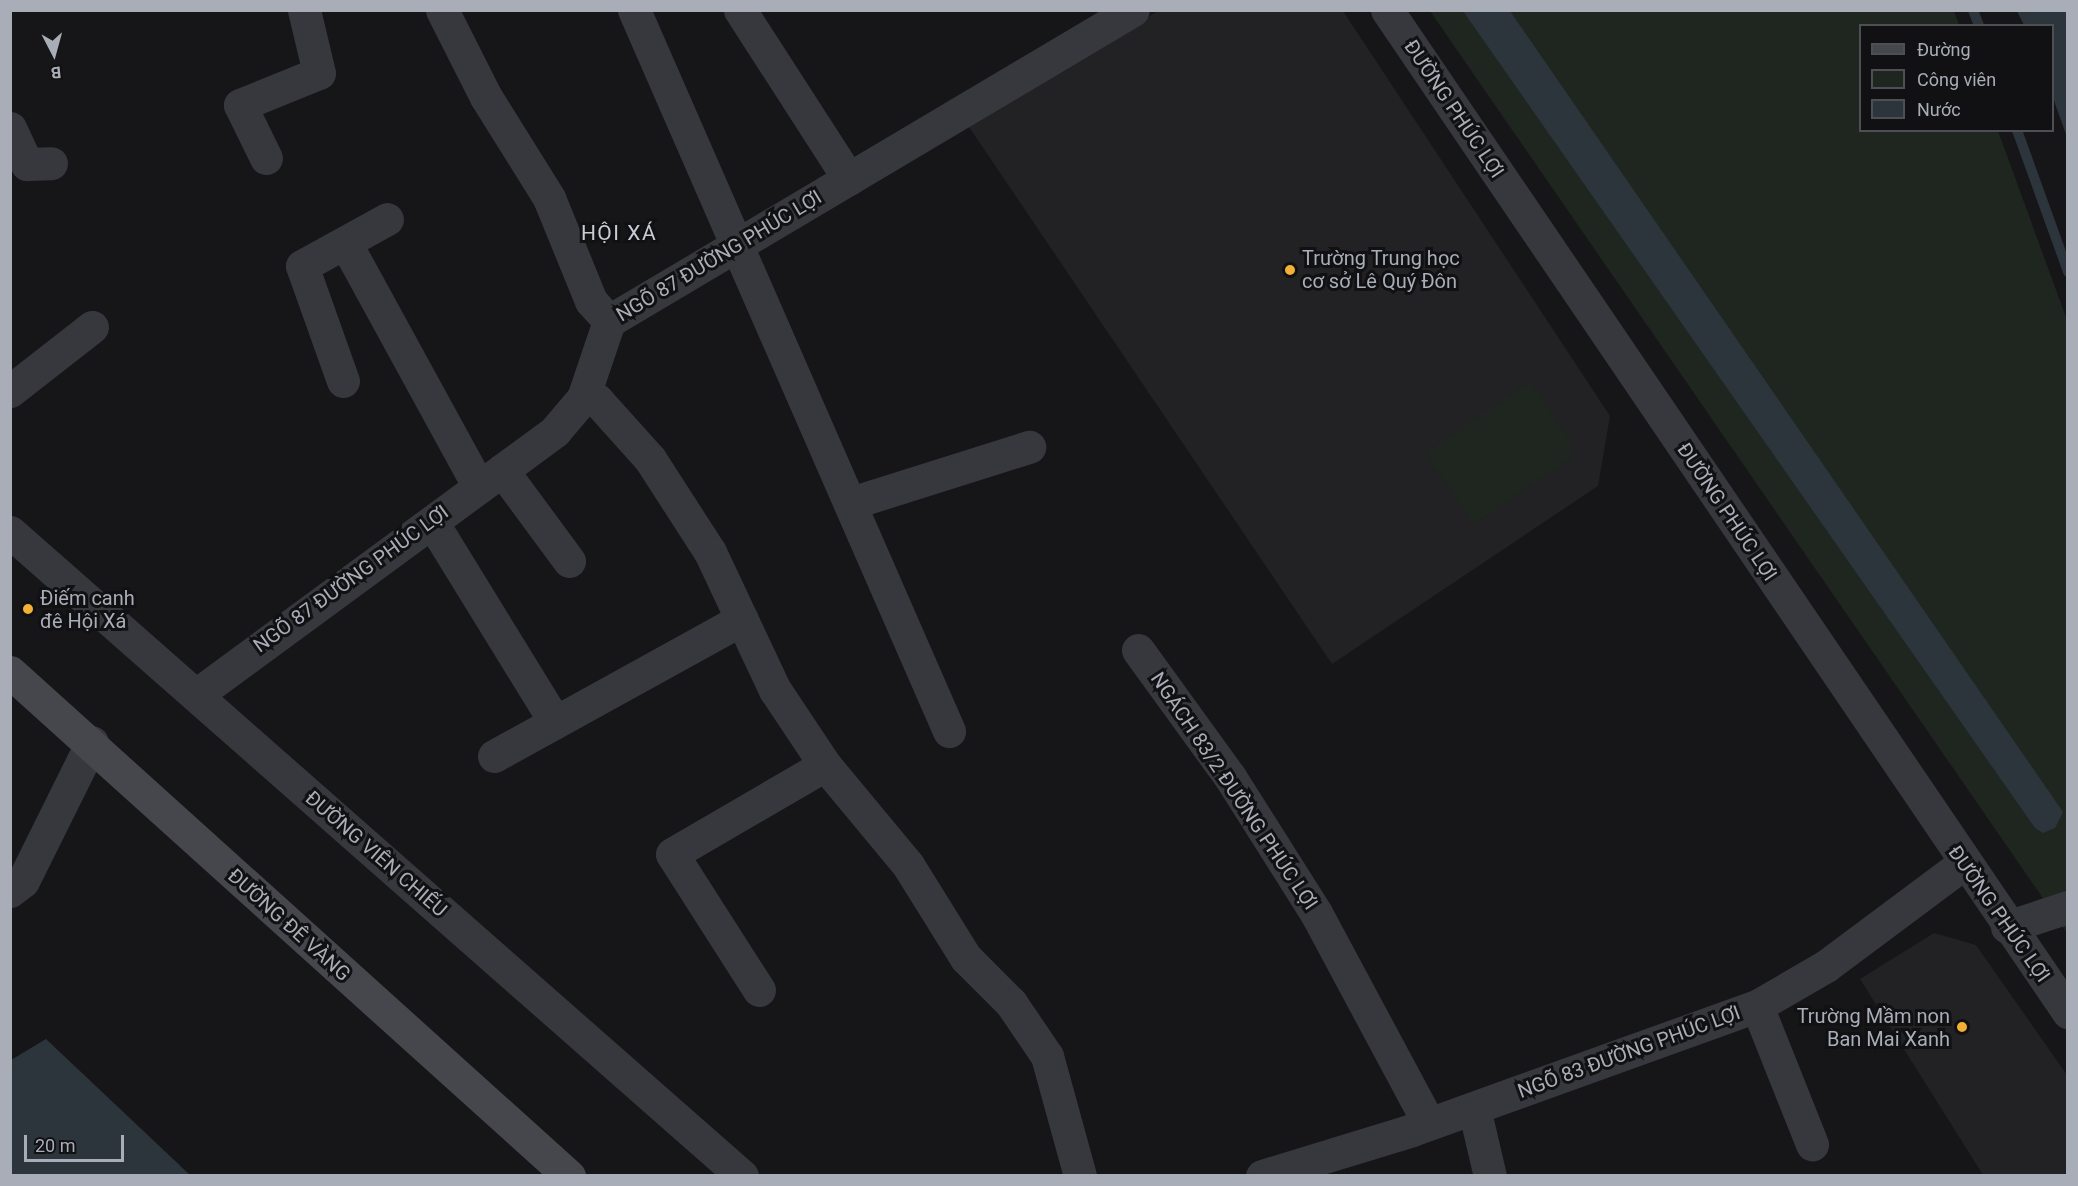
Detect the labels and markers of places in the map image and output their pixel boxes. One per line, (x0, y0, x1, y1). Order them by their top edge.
place label: Trường Trung học cơ sở Lê Quý Đôn (1302, 246, 1460, 293)
marker: Trường Trung học cơ sở Lê Quý Đôn (1283, 263, 1297, 277)
place label: Điếm canh đê Hội Xá (40, 586, 135, 633)
marker: Điếm canh đê Hội Xá (21, 602, 35, 616)
place label: Trường Mầm non Ban Mai Xanh (1797, 1004, 1950, 1051)
marker: Trường Mầm non Ban Mai Xanh (1955, 1020, 1969, 1034)

